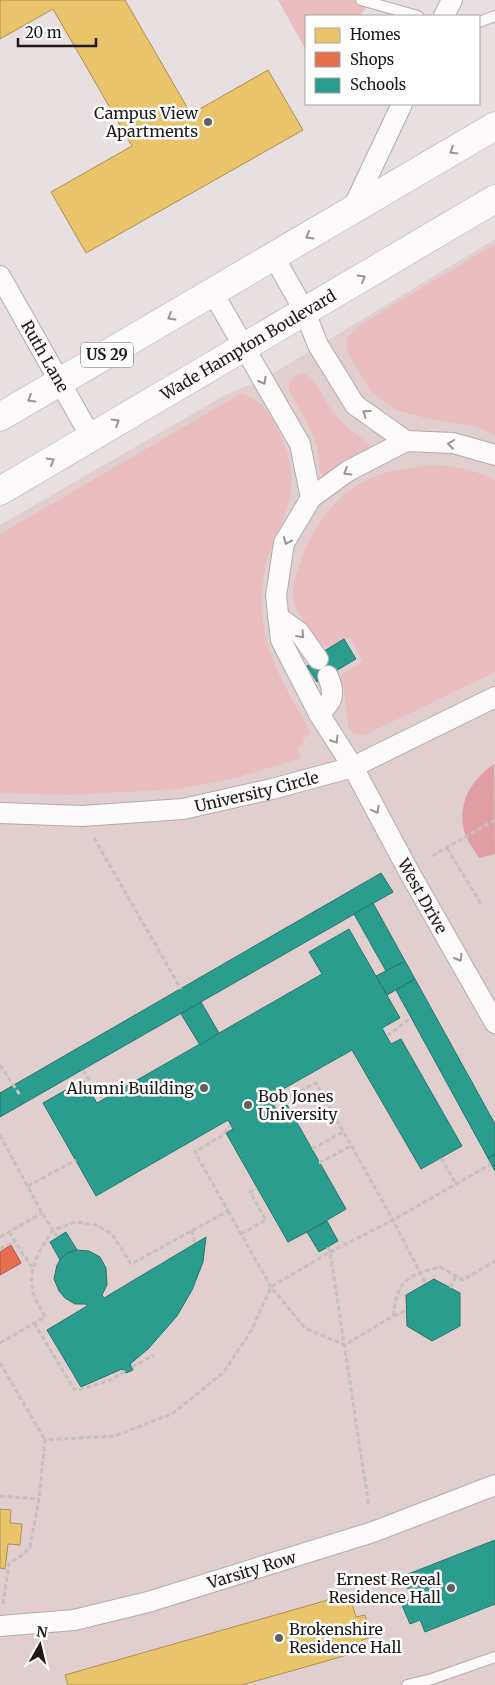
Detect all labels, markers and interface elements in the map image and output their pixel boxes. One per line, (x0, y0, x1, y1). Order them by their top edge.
scale bar (18, 15, 95, 47)
legend (305, 15, 480, 105)
text: 20 m (25, 23, 62, 42)
text: Homes (350, 25, 401, 44)
text: Shops (350, 50, 394, 69)
text: Schools (350, 75, 406, 94)
place label: Campus View Apartments (94, 103, 198, 141)
marker: Campus View Apartments (202, 116, 214, 128)
one-way arrow (450, 145, 459, 155)
one-way arrow (305, 230, 314, 240)
one-way arrow (356, 274, 365, 284)
street label: Wade Hampton Boulevard (156, 285, 340, 405)
one-way arrow (167, 311, 176, 321)
street label: Ruth Lane (17, 317, 73, 396)
road number: US 29 (81, 342, 133, 368)
one-way arrow (256, 375, 266, 384)
one-way arrow (27, 393, 36, 403)
one-way arrow (363, 410, 372, 418)
one-way arrow (110, 419, 119, 429)
one-way arrow (447, 439, 455, 450)
one-way arrow (46, 457, 55, 467)
one-way arrow (343, 466, 353, 475)
one-way arrow (283, 535, 293, 544)
one-way arrow (295, 630, 304, 639)
one-way arrow (329, 734, 338, 744)
street label: University Circle (193, 767, 321, 816)
one-way arrow (369, 804, 379, 813)
street label: West Drive (393, 854, 452, 937)
one-way arrow (452, 953, 462, 962)
place label: Alumni Building (66, 1078, 194, 1098)
marker: Alumni Building (198, 1082, 210, 1094)
place label: Bob Jones University (258, 1086, 338, 1124)
marker: Bob Jones University (242, 1099, 254, 1111)
street label: Varsity Row (204, 1546, 299, 1593)
place label: Ernest Reveal Residence Hall (329, 1569, 441, 1607)
marker: Ernest Reveal Residence Hall (445, 1582, 457, 1594)
place label: Brokenshire Residence Hall (289, 1619, 401, 1657)
north arrow (15, 1620, 65, 1670)
text: N (35, 1622, 49, 1642)
marker: Brokenshire Residence Hall (273, 1632, 285, 1644)

